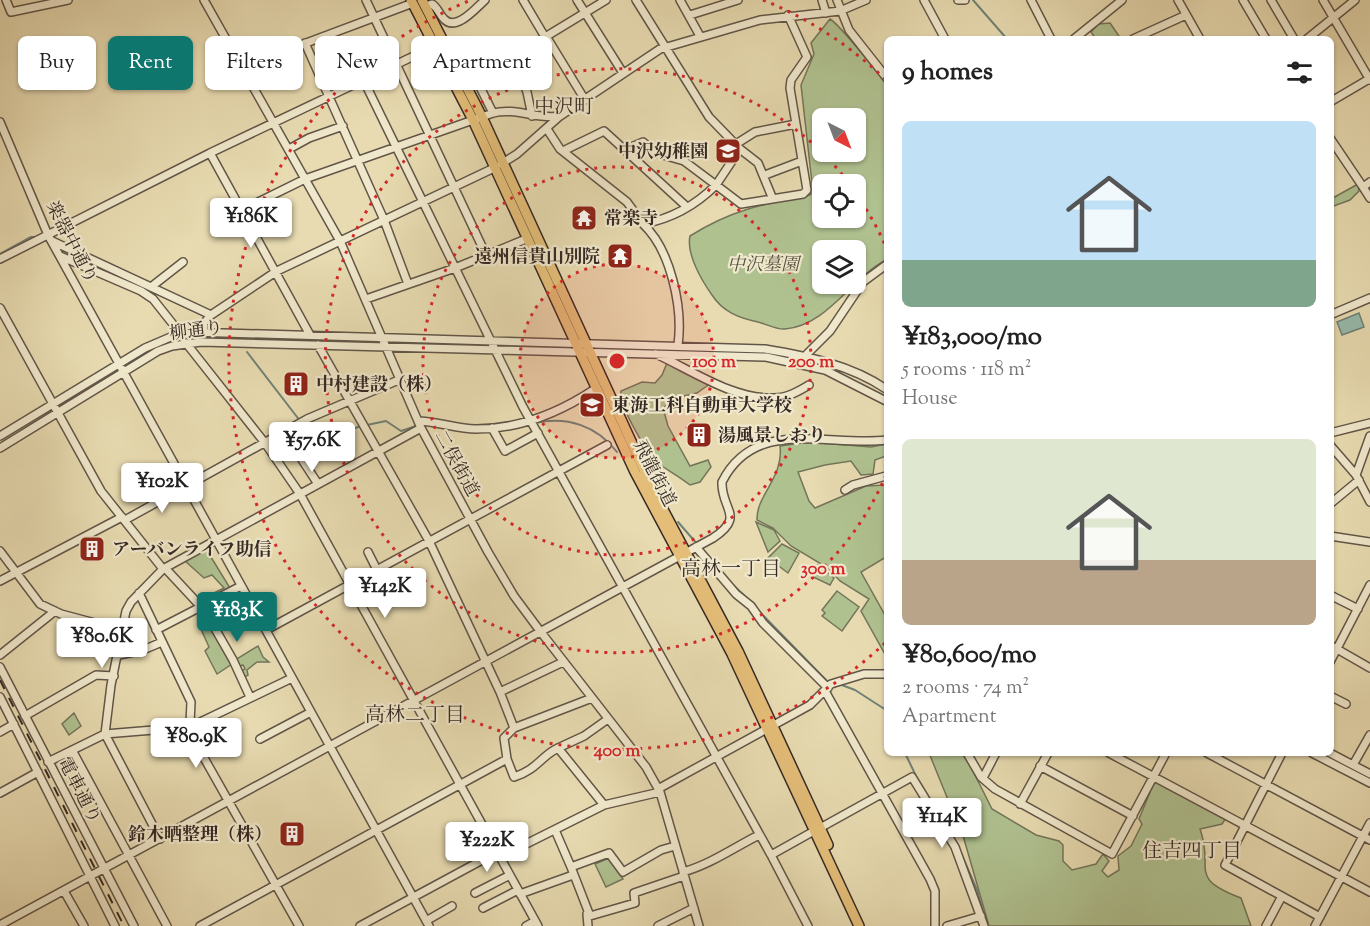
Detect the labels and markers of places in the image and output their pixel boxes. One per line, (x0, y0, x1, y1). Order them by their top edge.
school or university icon: 中沢幼稚園 (713, 136, 743, 166)
place label: 中沢幼稚園 (618, 140, 708, 166)
pin: ¥186K (209, 198, 293, 249)
temple icon: 常楽寺 (569, 203, 599, 233)
place label: 常楽寺 (604, 207, 658, 233)
temple icon: 遠州信貴山別院 (605, 241, 635, 271)
place label: 遠州信貴山別院 (474, 245, 600, 271)
centre of rings (607, 351, 627, 371)
building icon: 中村建設（株） (281, 369, 311, 399)
place label: 中村建設（株） (316, 373, 442, 399)
school or university icon: 東海工科自動車大学校 (577, 390, 607, 420)
place label: 東海工科自動車大学校 (612, 394, 792, 420)
building icon: 湯風景しおり (684, 420, 714, 450)
pin: ¥57.6K (263, 422, 361, 473)
place label: 湯風景しおり (718, 424, 826, 450)
pin: ¥102K (120, 463, 204, 514)
building icon: アーバンライフ助信 (77, 534, 107, 564)
place label: アーバンライフ助信 (112, 538, 271, 564)
pin: ¥142K (343, 568, 427, 619)
pin: ¥183K (195, 592, 279, 643)
pin: ¥80.6K (53, 618, 151, 669)
pin: ¥80.9K (147, 718, 245, 769)
pin: ¥114K (900, 798, 984, 849)
building icon: 鈴木晒整理（株） (277, 819, 307, 849)
pin: ¥222K (445, 822, 529, 873)
place label: 鈴木晒整理（株） (128, 823, 272, 849)

